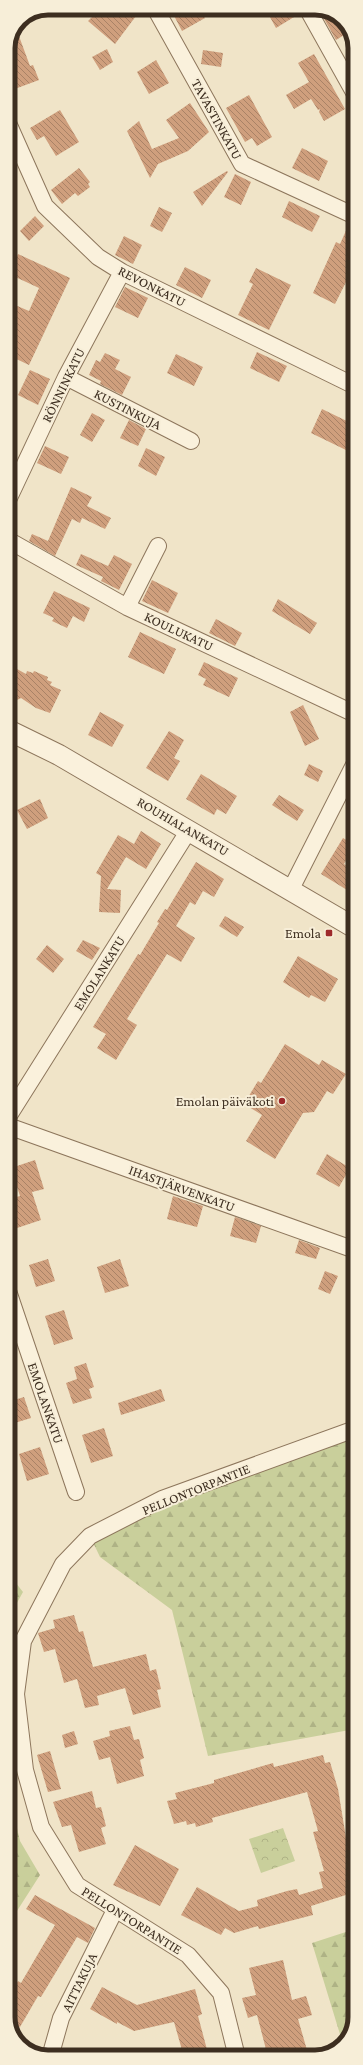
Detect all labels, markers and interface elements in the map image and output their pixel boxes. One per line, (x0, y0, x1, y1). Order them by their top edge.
street label: TAVASTINKATU (188, 76, 246, 162)
street label: REVONKATU (116, 262, 188, 310)
street label: RÖNNINKATU (38, 345, 88, 425)
street label: KUSTINKUJA (92, 385, 164, 433)
street label: KOULUKATU (142, 608, 216, 654)
street label: ROUHIALANKATU (134, 793, 232, 859)
place label: Emola (285, 925, 322, 941)
marker: Emola (324, 928, 334, 938)
street label: EMOLANKATU (70, 933, 128, 1013)
place label: Emolan päiväkoti (176, 1093, 274, 1109)
marker: Emolan päiväkoti (277, 1096, 287, 1106)
street label: IHASTJÄRVENKATU (127, 1161, 237, 1215)
street label: EMOLANKATU (25, 1360, 67, 1446)
street label: PELLONTORPANTIE (140, 1460, 253, 1518)
street label: PELLONTORPANTIE (79, 1883, 185, 1957)
street label: AITTAKUJA (58, 1950, 100, 2014)

